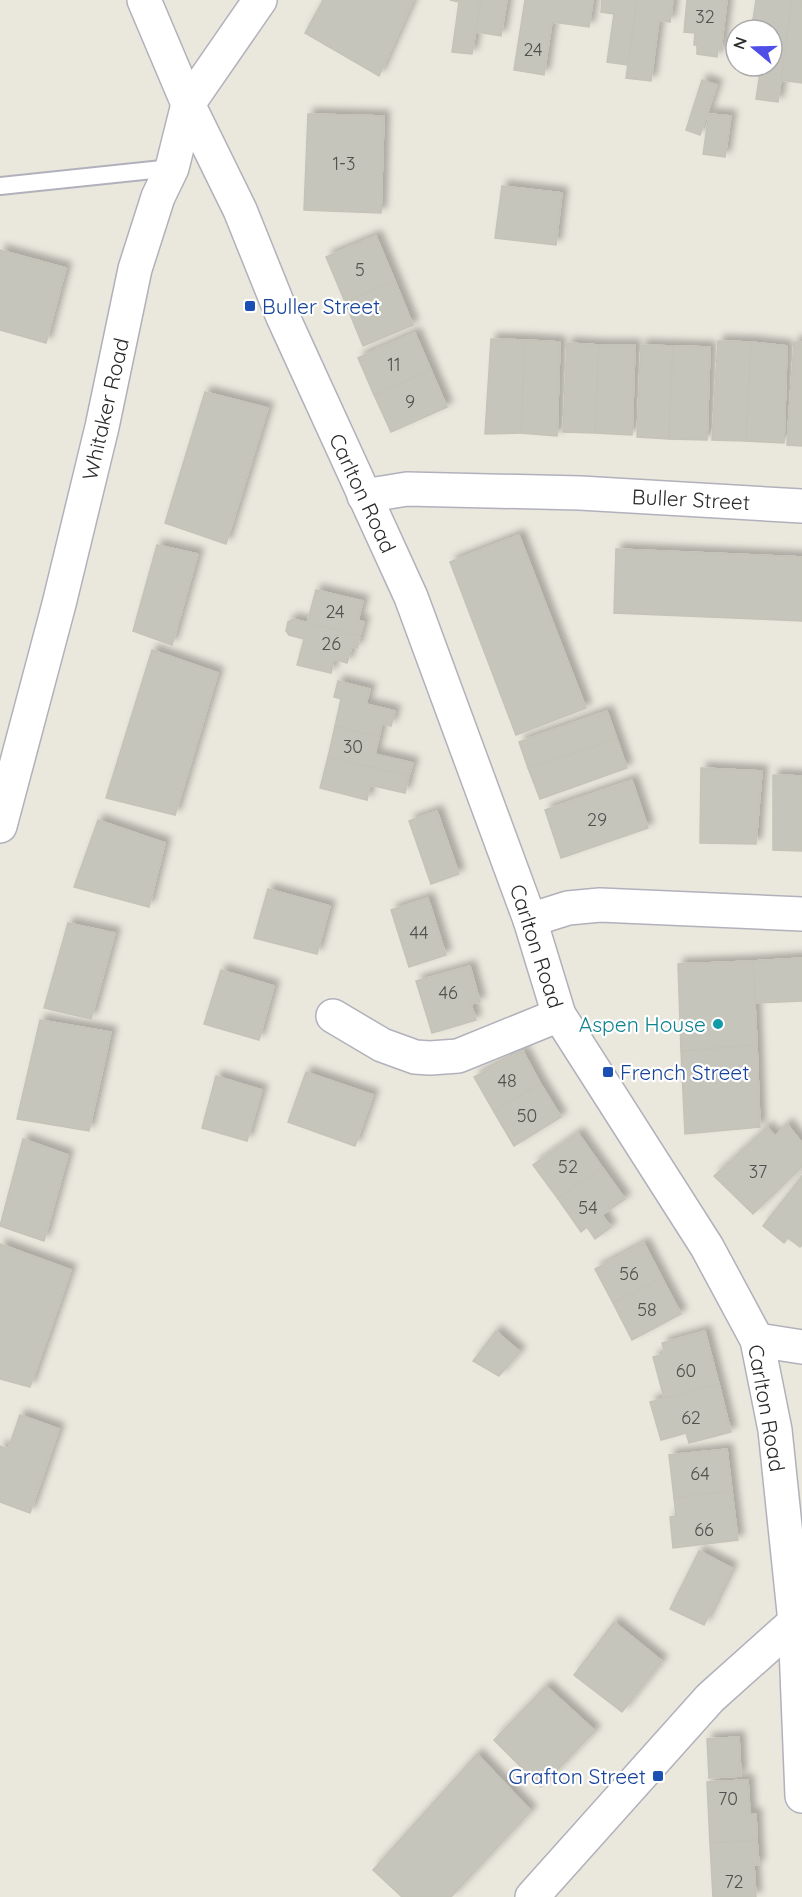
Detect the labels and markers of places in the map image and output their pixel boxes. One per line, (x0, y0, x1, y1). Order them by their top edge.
place label: Buller Street (262, 293, 380, 319)
marker: Buller Street (243, 299, 257, 313)
place label: Aspen House (579, 1011, 706, 1037)
marker: Aspen House (711, 1017, 725, 1031)
place label: French Street (620, 1059, 749, 1085)
marker: French Street (601, 1065, 615, 1079)
place label: Grafton Street (508, 1763, 646, 1789)
marker: Grafton Street (651, 1769, 665, 1783)

